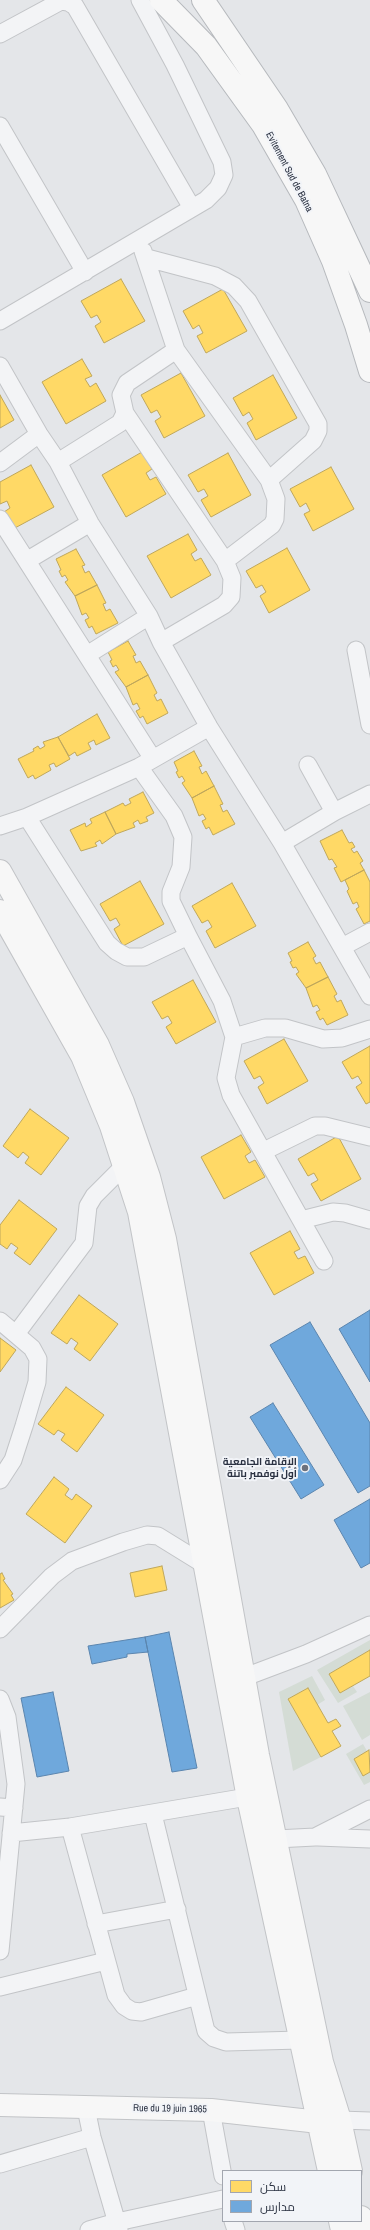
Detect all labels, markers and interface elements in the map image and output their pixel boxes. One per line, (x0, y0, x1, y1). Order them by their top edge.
street label: Evitement Sud de Batna (263, 130, 315, 214)
place label: الإقامة الجامعية أول نوفمبر باتنة (223, 1456, 297, 1480)
marker: الإقامة الجامعية أول نوفمبر باتنة (300, 1463, 310, 1473)
street label: Rue du 19 juin 1965 (133, 2102, 207, 2116)
legend (222, 2170, 362, 2222)
text: سكن (260, 2179, 286, 2195)
text: مدارس (260, 2199, 295, 2215)

